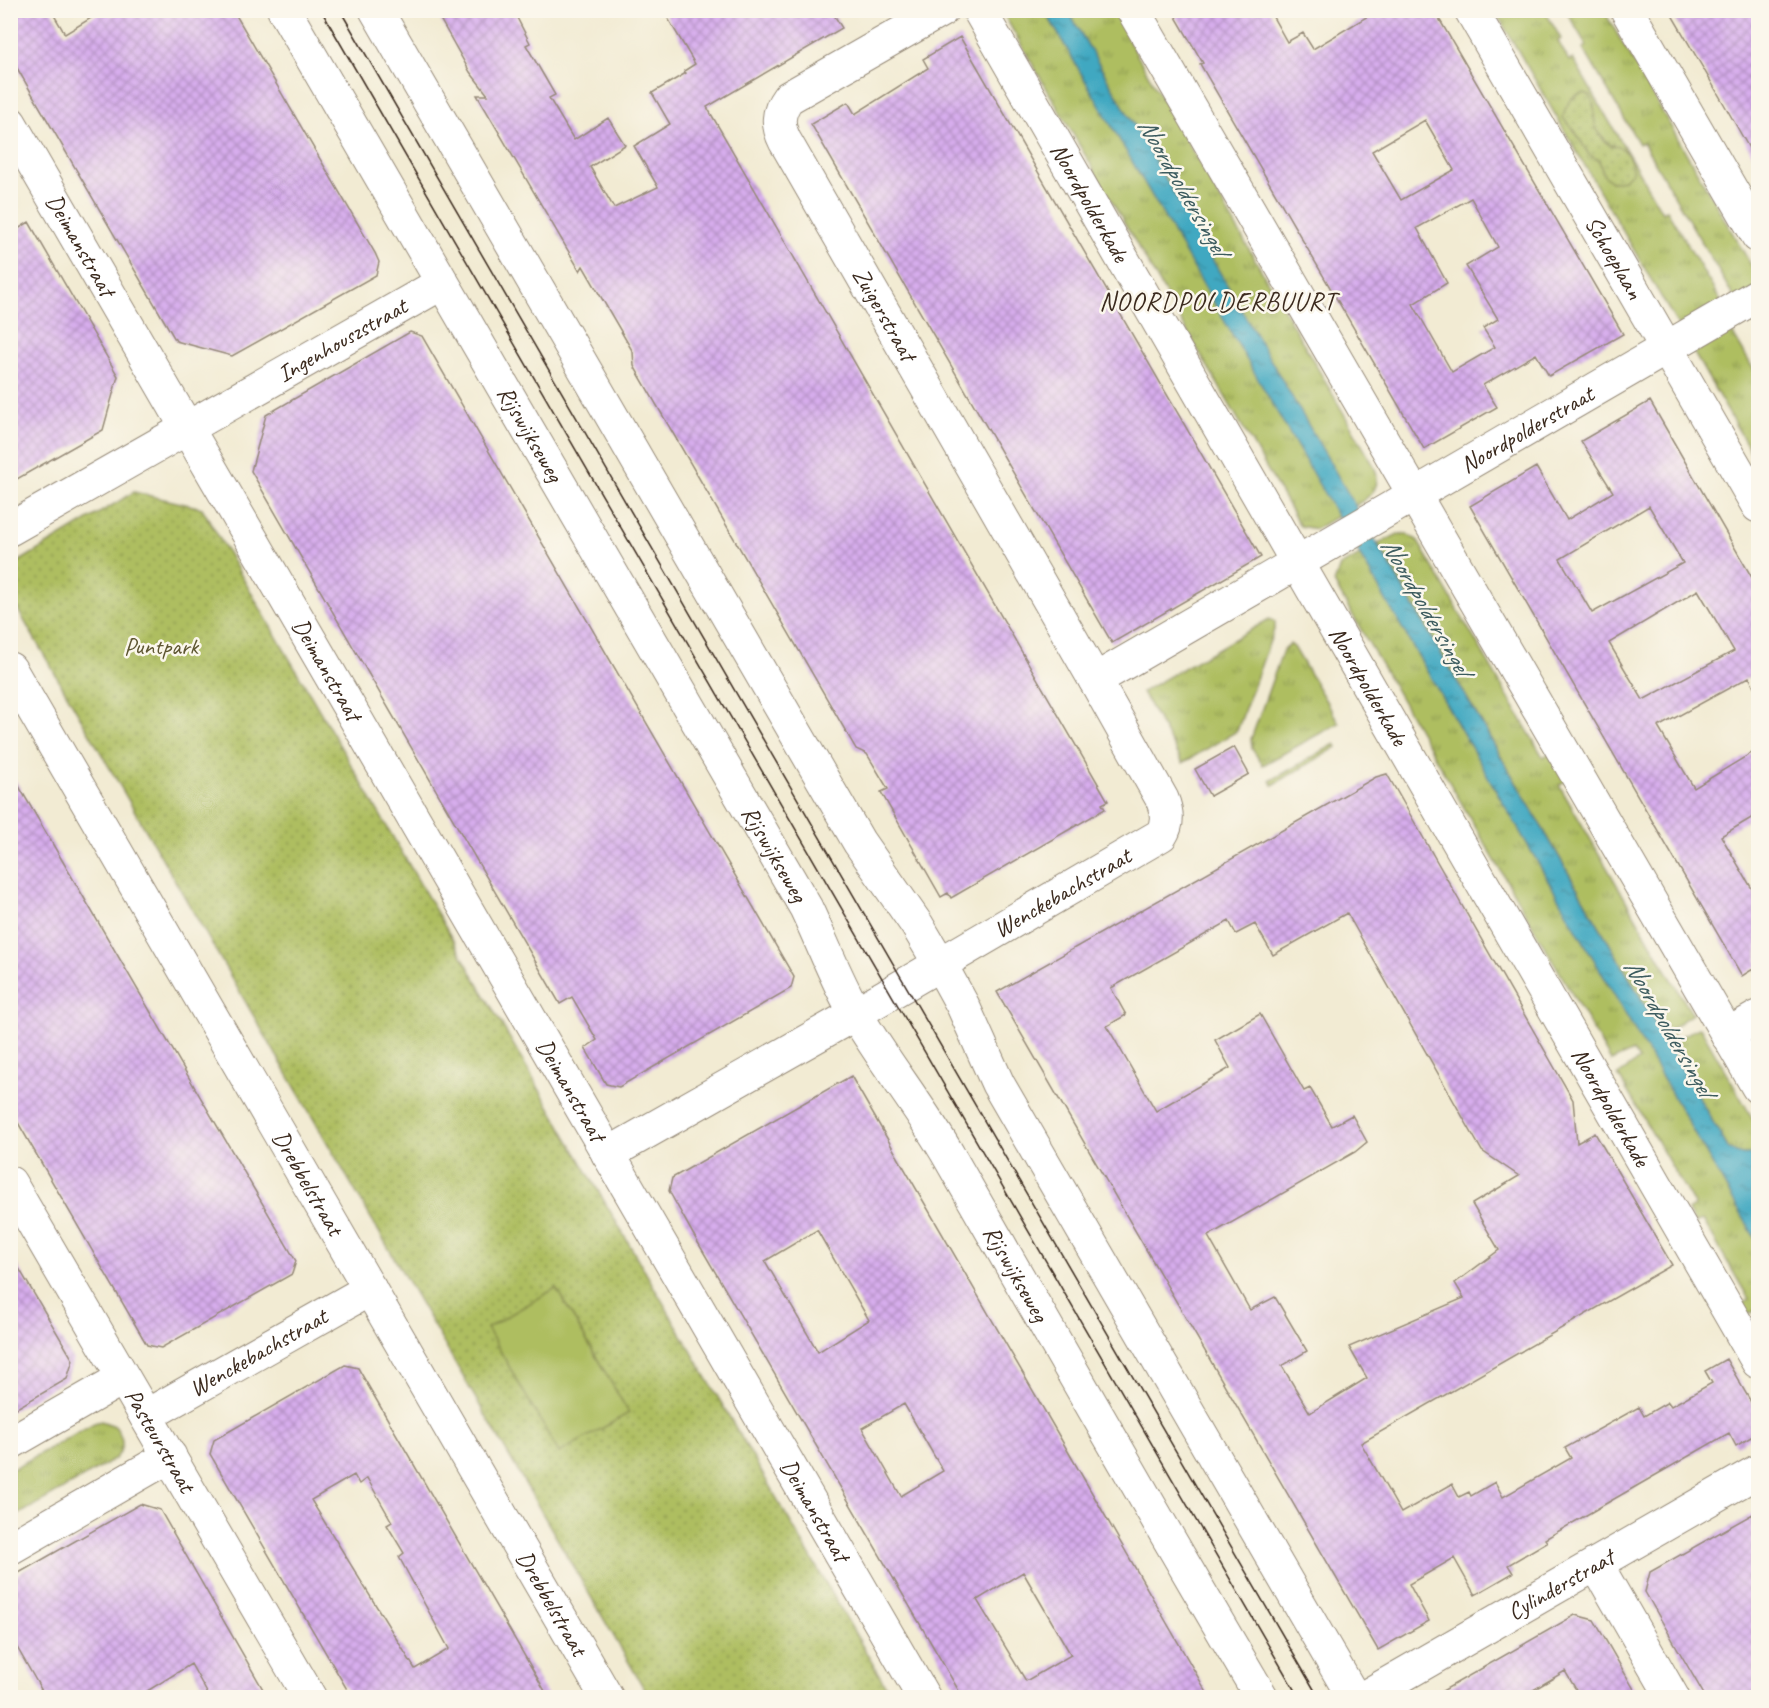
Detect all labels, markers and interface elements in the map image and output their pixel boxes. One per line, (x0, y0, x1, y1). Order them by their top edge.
water label: Noordpoldersingel (1131, 112, 1240, 268)
street label: Noordpolderkade (1044, 137, 1137, 269)
street label: Deimanstraat (39, 188, 124, 304)
street label: Schoeplaan (1578, 211, 1650, 305)
street label: Zuigerstraat (846, 262, 925, 369)
district label: NOORDPOLDERBUURT (1099, 285, 1340, 318)
street label: Ingenhouszstraat (272, 290, 414, 389)
street label: Noordpolderstraat (1455, 378, 1601, 480)
street label: Rijswijkseweg (491, 380, 571, 489)
water label: Noordpoldersingel (1374, 532, 1483, 688)
street label: Deimanstraat (286, 613, 370, 729)
street label: Noordpolderkade (1322, 621, 1416, 753)
park label: Puntpark (124, 631, 200, 661)
street label: Rijswijkseweg (735, 801, 815, 909)
street label: Wenckebachstraat (988, 840, 1138, 944)
water label: Noordpoldersingel (1617, 953, 1726, 1109)
street label: Deimanstraat (530, 1033, 614, 1149)
street label: Noordpolderkade (1565, 1042, 1658, 1174)
street label: Drebbelstraat (266, 1125, 351, 1242)
street label: Rijswijkseweg (977, 1220, 1057, 1329)
street label: Wenckebachstraat (184, 1300, 334, 1403)
street label: Pasteurstraat (118, 1383, 203, 1500)
street label: Deimanstraat (774, 1454, 858, 1570)
street label: Cylinderstraat (1502, 1541, 1622, 1627)
street label: Drebbelstraat (510, 1545, 595, 1663)

